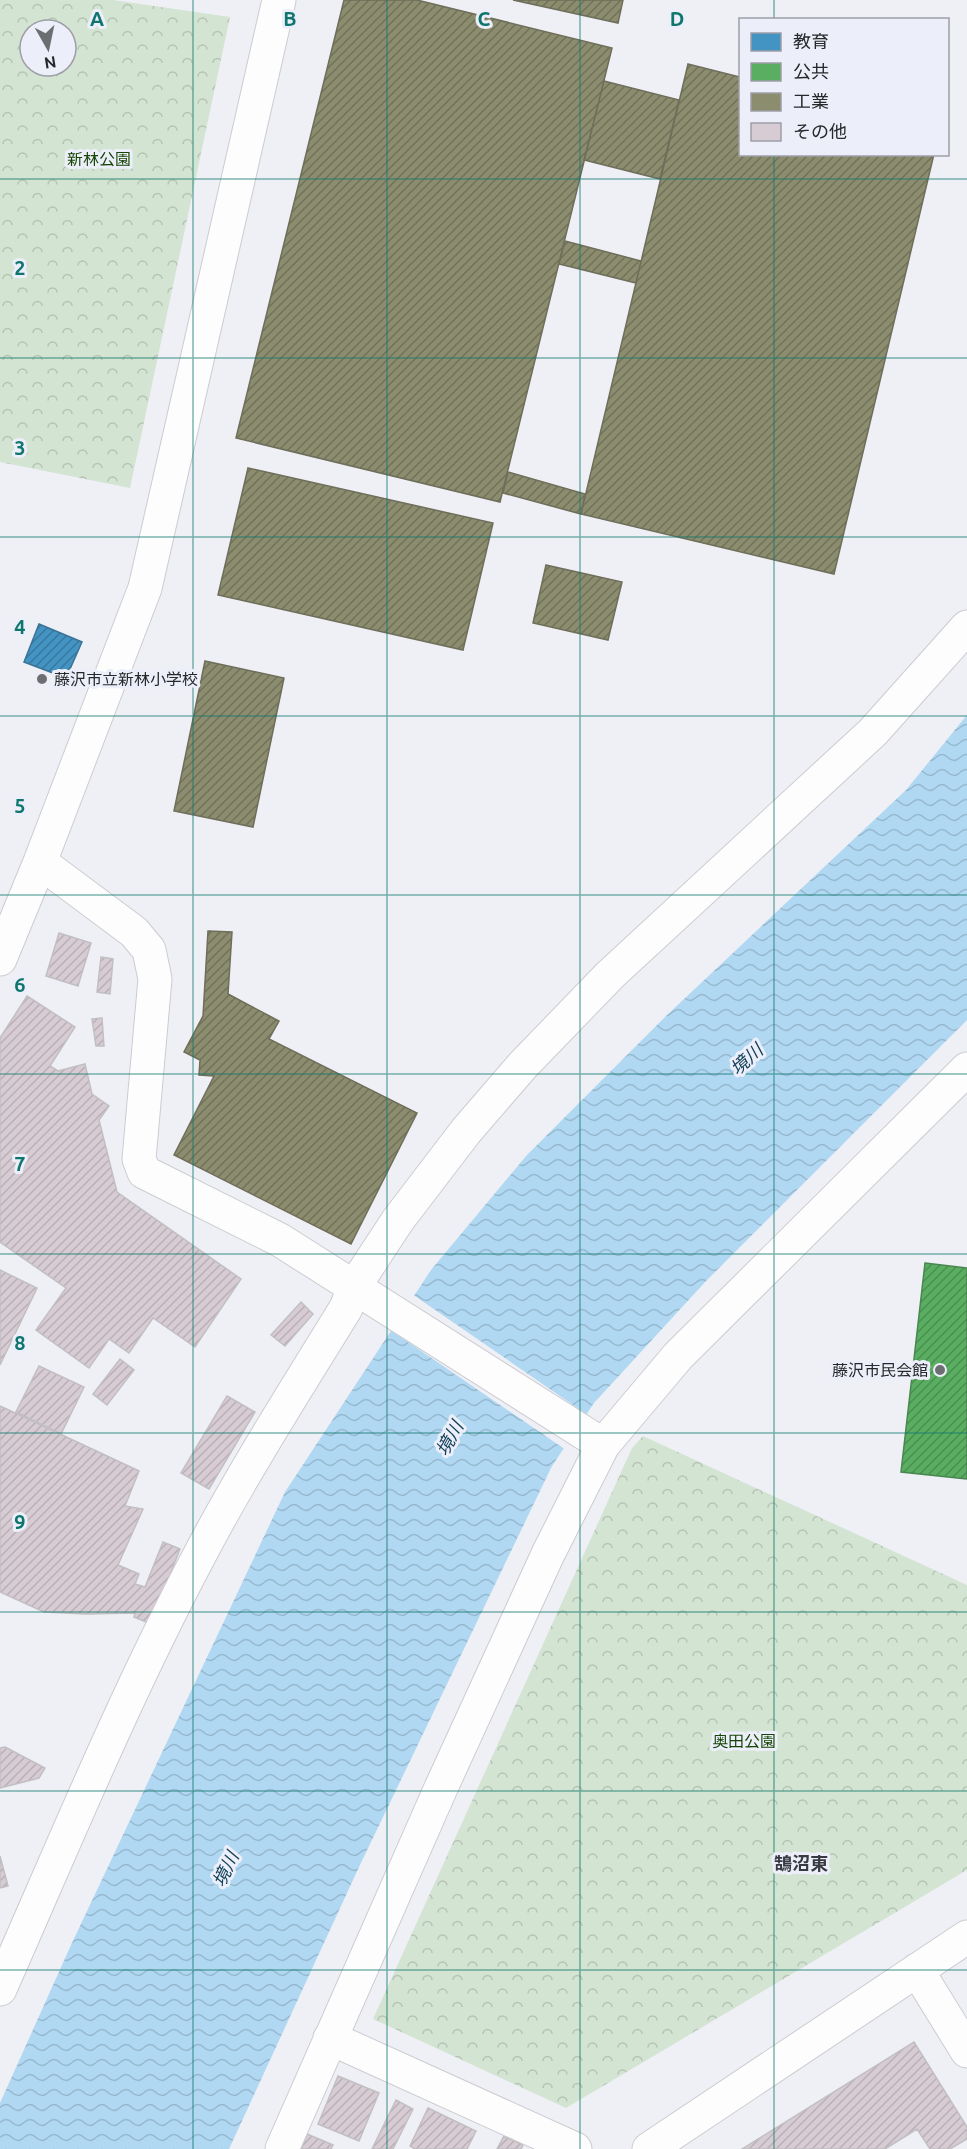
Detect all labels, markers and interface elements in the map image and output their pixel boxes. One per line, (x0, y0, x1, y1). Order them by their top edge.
text: A (90, 7, 104, 30)
text: B (283, 7, 297, 30)
text: C (478, 7, 491, 30)
text: D (670, 7, 684, 30)
north arrow (18, 18, 78, 78)
legend (739, 18, 949, 156)
text: 教育 (793, 31, 829, 51)
text: N (43, 53, 58, 73)
text: 公共 (793, 61, 829, 81)
text: 工業 (793, 91, 829, 111)
text: その他 (793, 121, 847, 141)
park label: 新林公園 (67, 150, 131, 168)
text: 2 (14, 256, 26, 279)
text: 3 (14, 436, 26, 459)
text: 4 (14, 615, 26, 638)
place label: 藤沢市立新林小学校 (54, 670, 198, 688)
marker: 藤沢市立新林小学校 (35, 672, 49, 686)
text: 5 (14, 794, 26, 817)
text: 6 (14, 973, 26, 996)
water label: 境川 (726, 1038, 768, 1078)
text: 7 (14, 1152, 26, 1175)
text: 8 (14, 1331, 26, 1354)
place label: 藤沢市民会館 (832, 1361, 928, 1379)
marker: 藤沢市民会館 (933, 1363, 947, 1377)
water label: 境川 (432, 1416, 467, 1459)
text: 9 (14, 1510, 26, 1533)
park label: 奥田公園 (712, 1732, 776, 1750)
water label: 境川 (208, 1847, 243, 1890)
district label: 鵠沼東 (774, 1853, 828, 1873)

